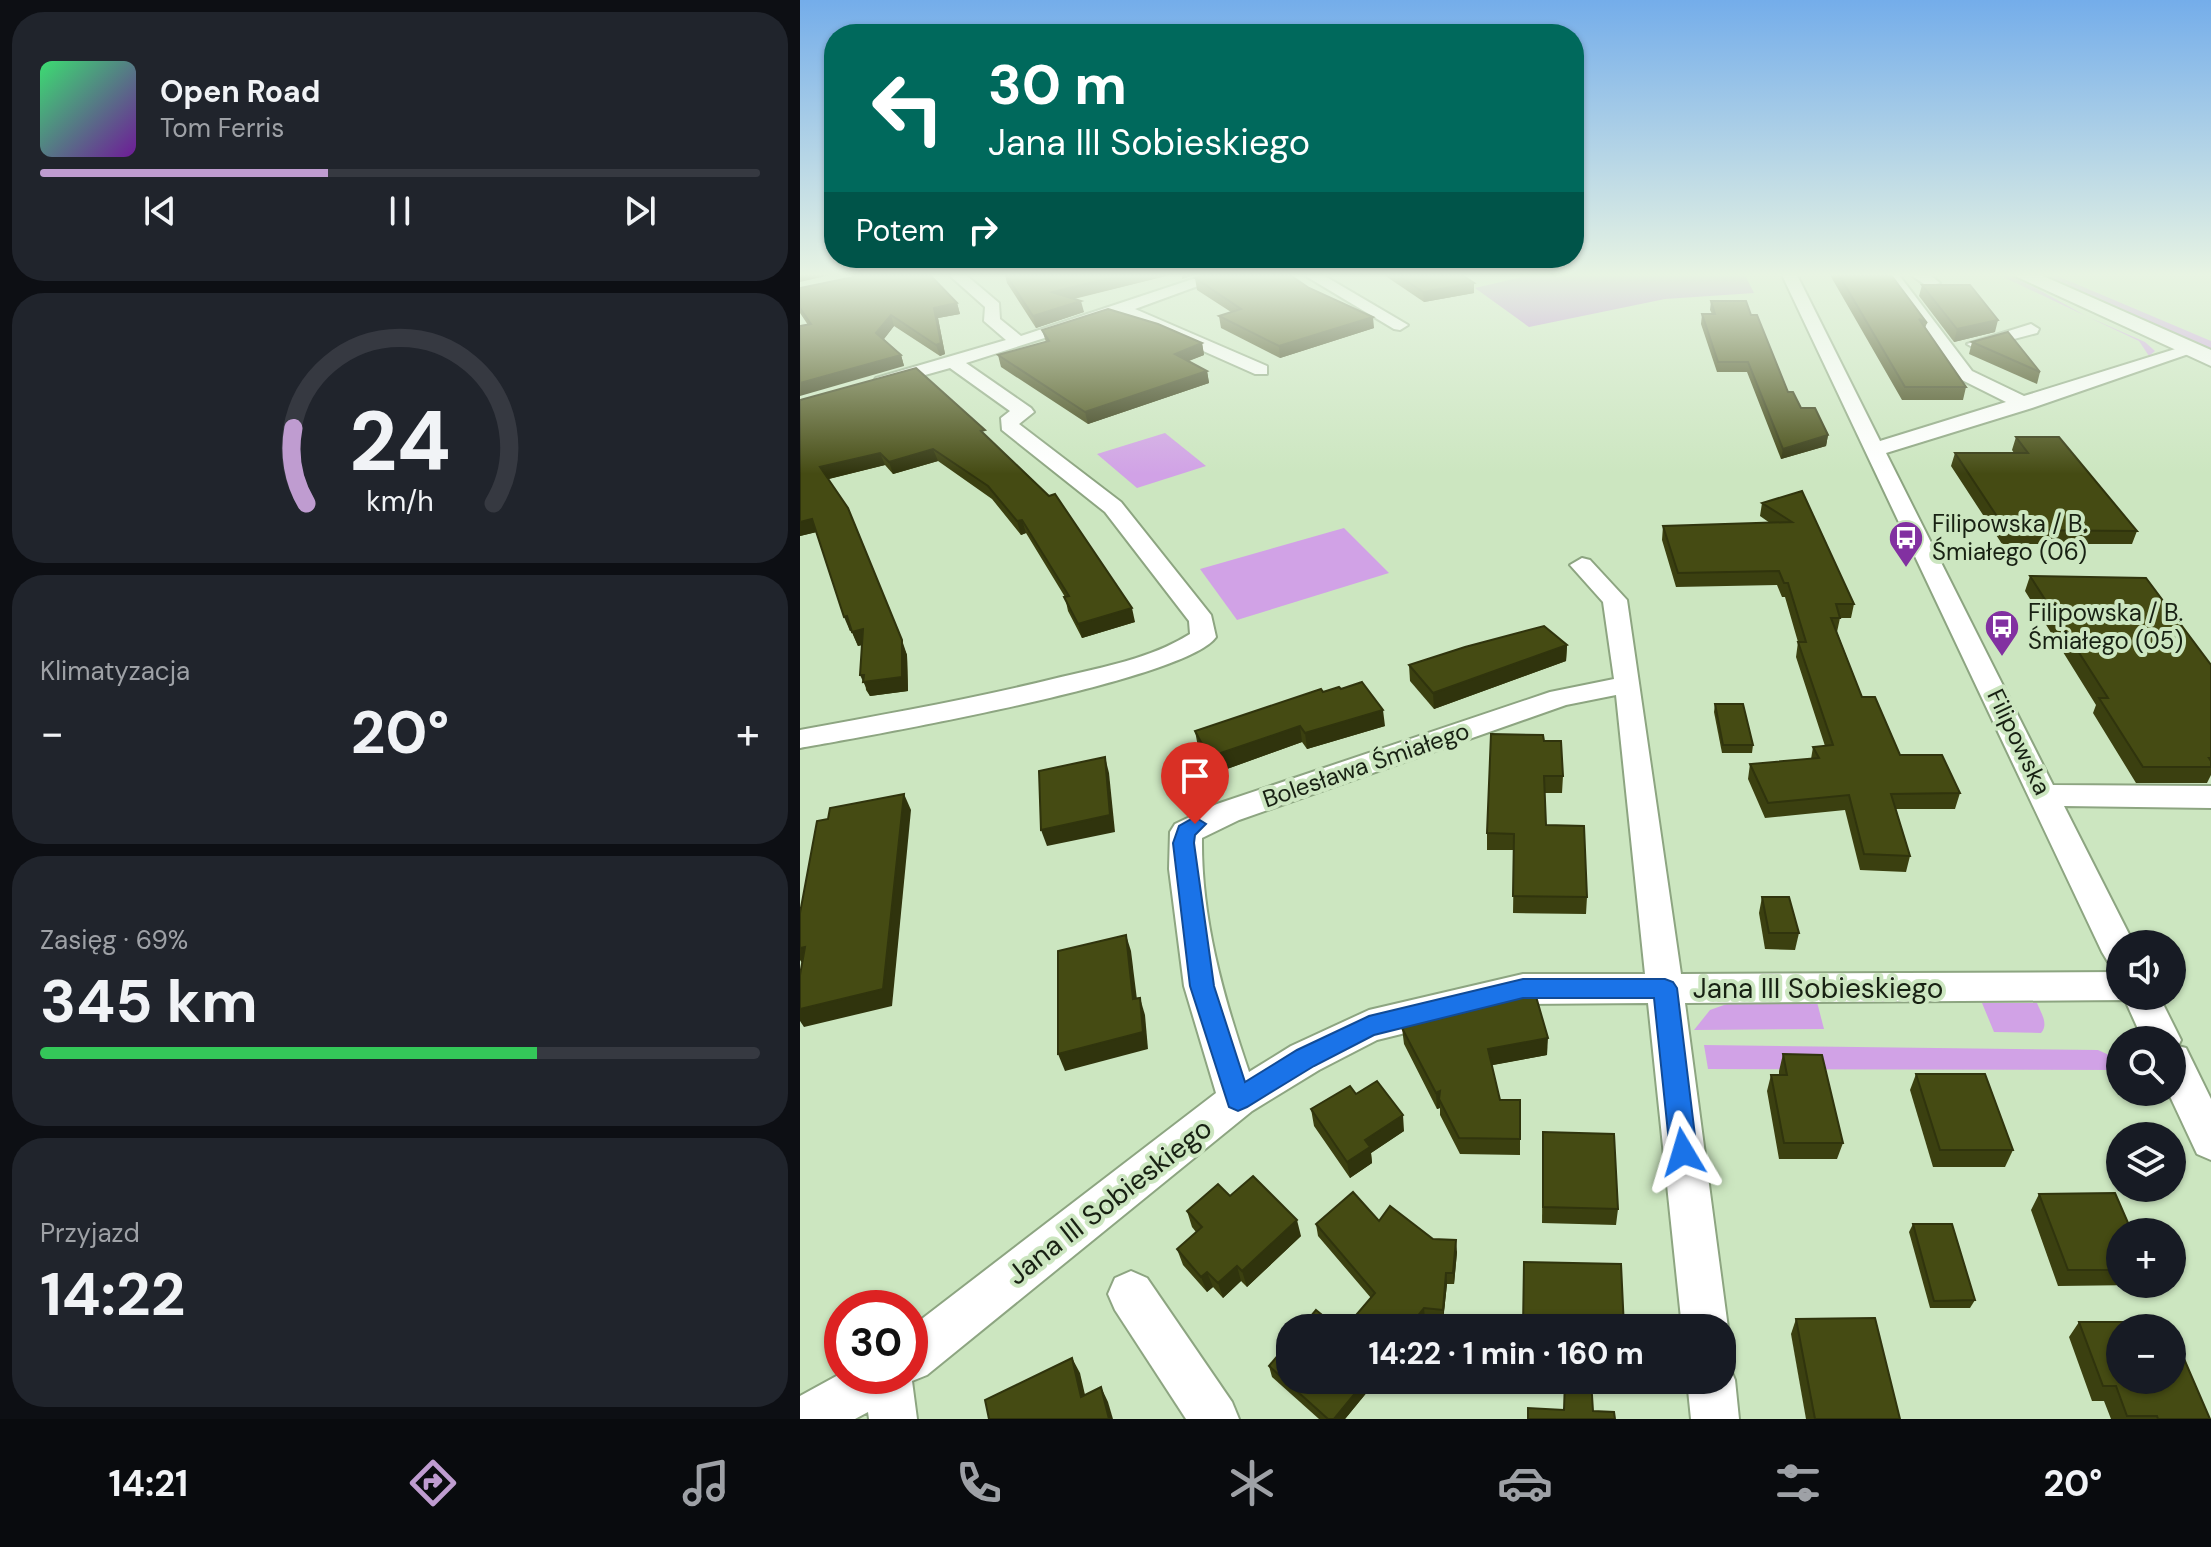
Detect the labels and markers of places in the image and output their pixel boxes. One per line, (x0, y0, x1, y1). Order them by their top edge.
place label: Filipowska / B. Śmiałego (06) (1932, 508, 2087, 567)
bus stop icon: Filipowska / B. Śmiałego (06) (1887, 519, 1925, 569)
place label: Filipowska / B. Śmiałego (05) (2028, 597, 2183, 656)
bus stop icon: Filipowska / B. Śmiałego (05) (1983, 608, 2021, 658)
pin (1161, 742, 1229, 824)

